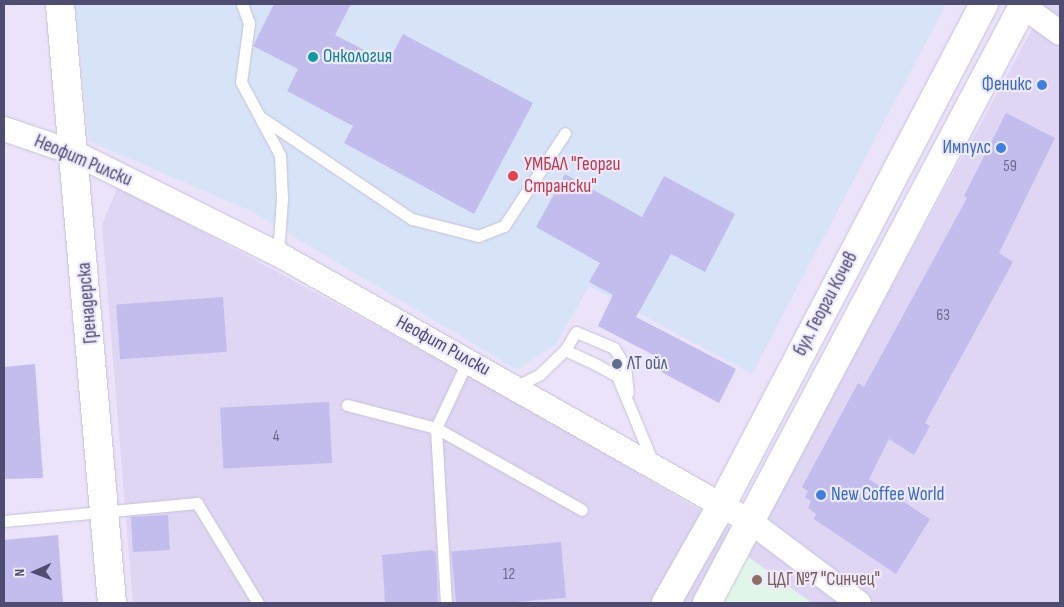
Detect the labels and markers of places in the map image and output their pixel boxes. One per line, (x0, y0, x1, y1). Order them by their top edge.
place label: Онкология (323, 46, 392, 68)
marker: Онкология (307, 51, 319, 63)
place label: Феникс (982, 74, 1032, 96)
marker: Феникс (1036, 79, 1048, 91)
place label: Импулс (942, 137, 991, 159)
marker: Импулс (995, 142, 1007, 154)
place label: УМБАЛ "Георги Странски" (524, 154, 620, 198)
marker: УМБАЛ "Георги Странски" (506, 169, 520, 183)
place label: ЛТ ойл (627, 353, 668, 375)
marker: ЛТ ойл (611, 358, 623, 370)
place label: New Coffee World (831, 484, 944, 506)
marker: New Coffee World (815, 489, 827, 501)
place label: ЦДГ №7 "Синчец" (767, 569, 880, 591)
marker: ЦДГ №7 "Синчец" (751, 574, 763, 586)

